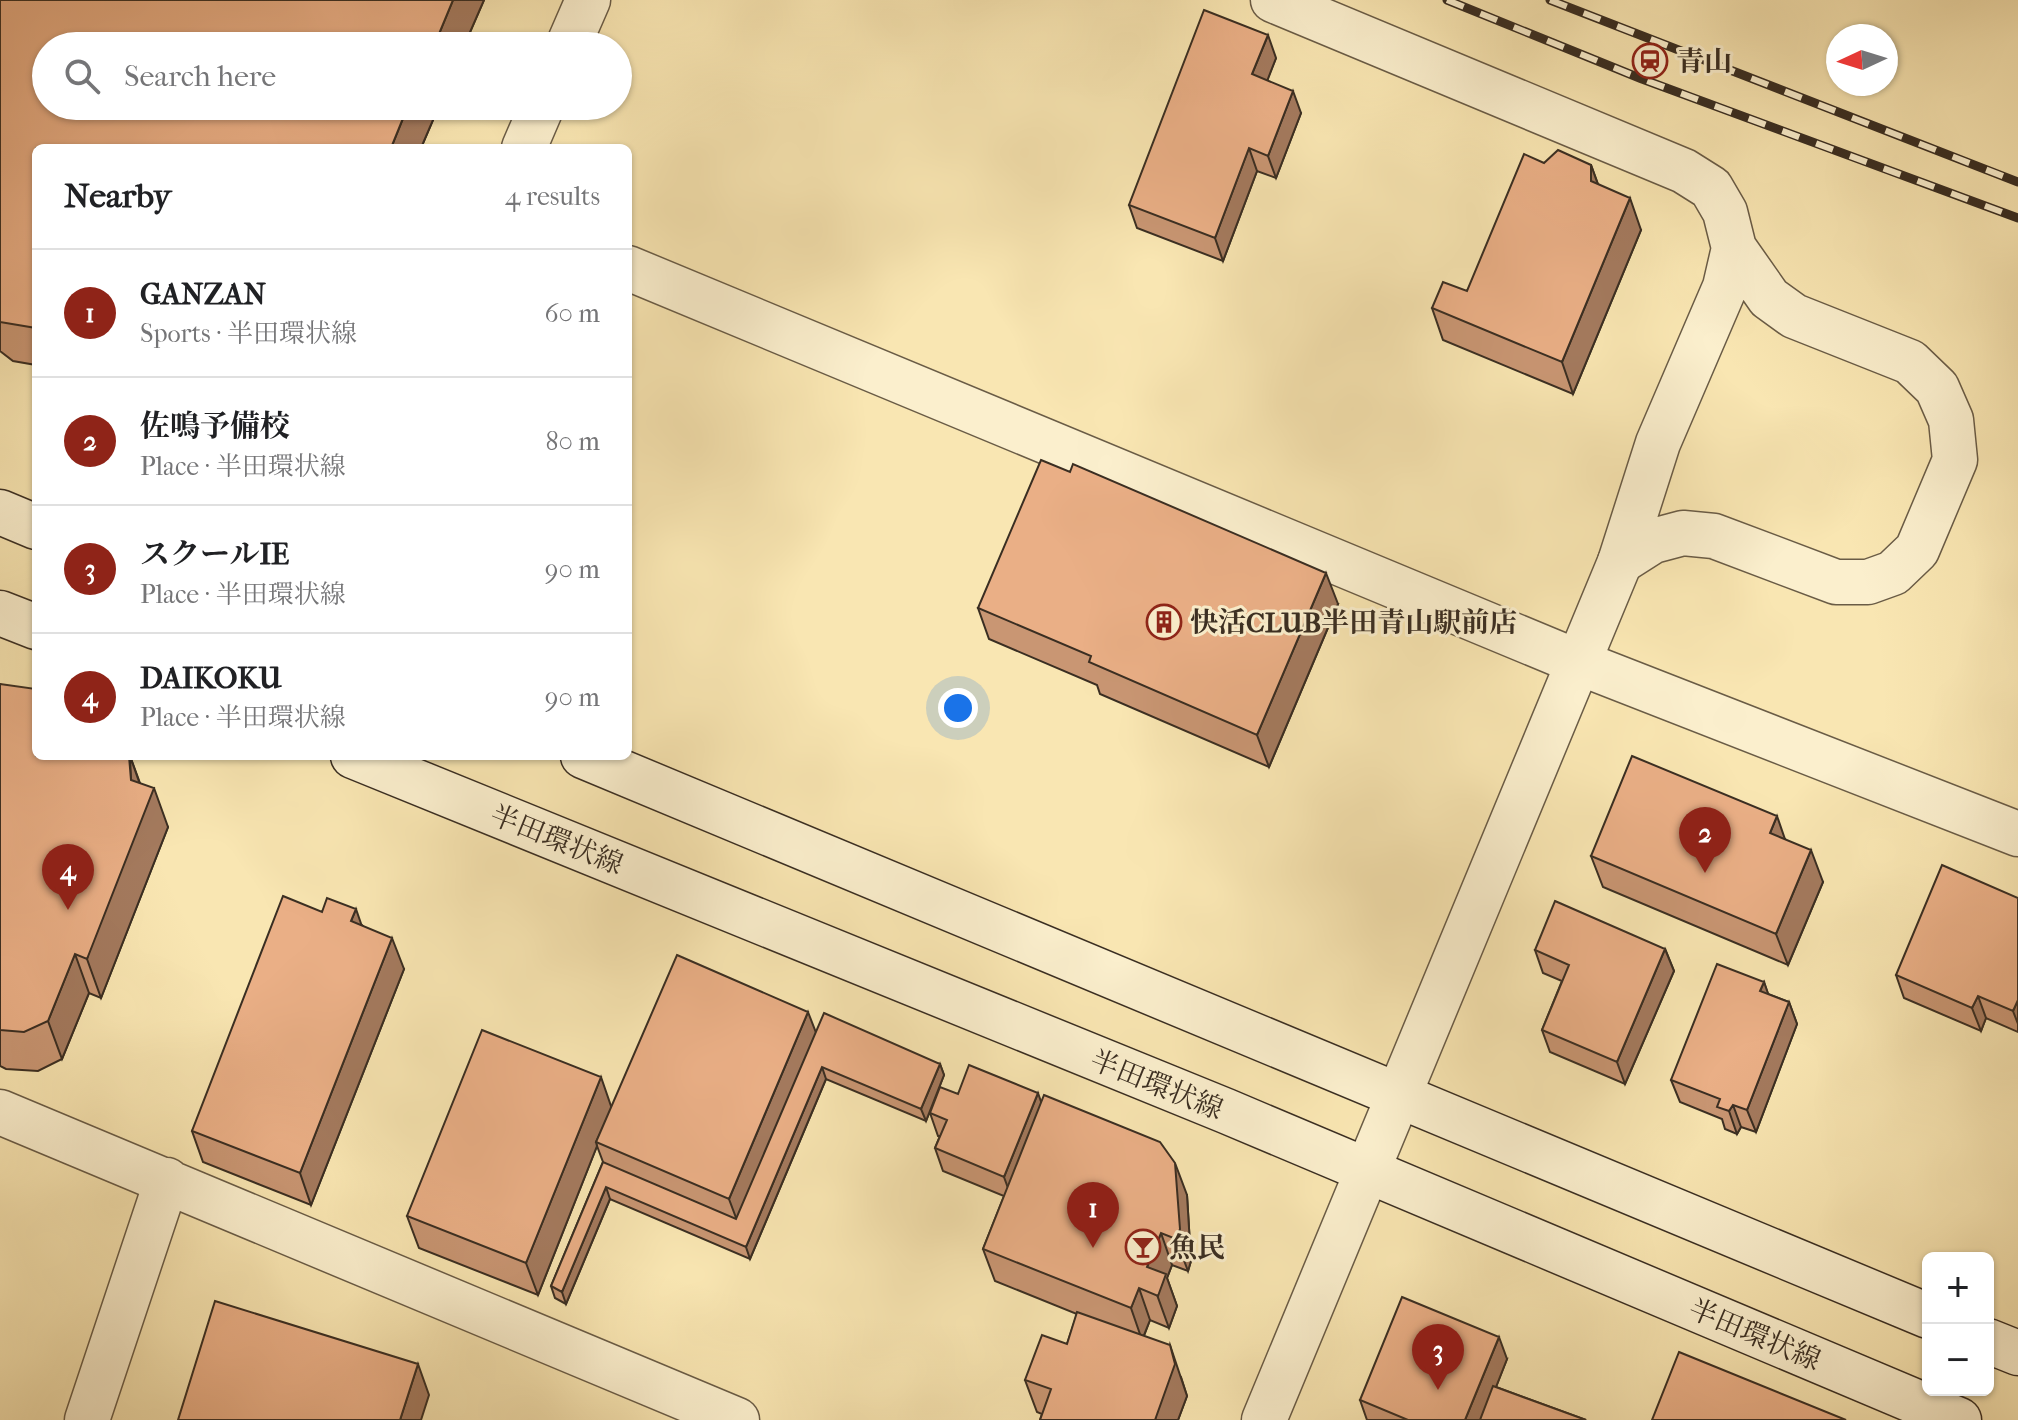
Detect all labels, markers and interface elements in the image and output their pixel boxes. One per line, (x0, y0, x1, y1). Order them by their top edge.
north arrow (1826, 24, 1898, 96)
search box (32, 32, 632, 120)
station icon: 青山 (1631, 42, 1669, 80)
place label: 青山 (1676, 45, 1732, 78)
icon: search (60, 54, 104, 98)
text: Search here (124, 59, 276, 94)
text: Nearby (64, 176, 171, 216)
text: 4 results (505, 181, 600, 212)
text: GANZAN (140, 277, 266, 312)
text: 1 (85, 298, 95, 329)
text: 60 m (544, 298, 600, 329)
text: Sports · 半田環状線 (140, 318, 357, 349)
text: 佐鳴予備校 (140, 409, 290, 444)
text: 2 (83, 426, 97, 457)
text: 80 m (545, 426, 600, 457)
text: Place · 半田環状線 (140, 451, 346, 482)
text: スクールIE (140, 537, 289, 572)
text: 3 (85, 554, 95, 585)
text: 90 m (545, 554, 600, 585)
text: Place · 半田環状線 (140, 579, 346, 610)
building icon: 快活CLUB半田青山駅前店 (1145, 603, 1183, 641)
place label: 快活CLUB半田青山駅前店 (1190, 606, 1517, 639)
text: DAIKOKU (140, 661, 282, 696)
text: 4 (82, 682, 98, 713)
text: 90 m (545, 682, 600, 713)
your location (938, 688, 978, 728)
text: Place · 半田環状線 (140, 702, 346, 733)
street label: 半田環状線 (486, 798, 628, 881)
pin: 2 (1679, 807, 1731, 873)
pin: 4 (42, 844, 94, 910)
street label: 半田環状線 (1086, 1043, 1228, 1126)
pin: 1 (1067, 1182, 1119, 1248)
bar icon: 魚民 (1124, 1228, 1162, 1266)
place label: 魚民 (1169, 1231, 1225, 1264)
map controls (1922, 1252, 1994, 1396)
button: + (1922, 1252, 1994, 1324)
street label: 半田環状線 (1684, 1292, 1826, 1377)
pin: 3 (1412, 1324, 1464, 1390)
button: − (1922, 1324, 1994, 1396)

